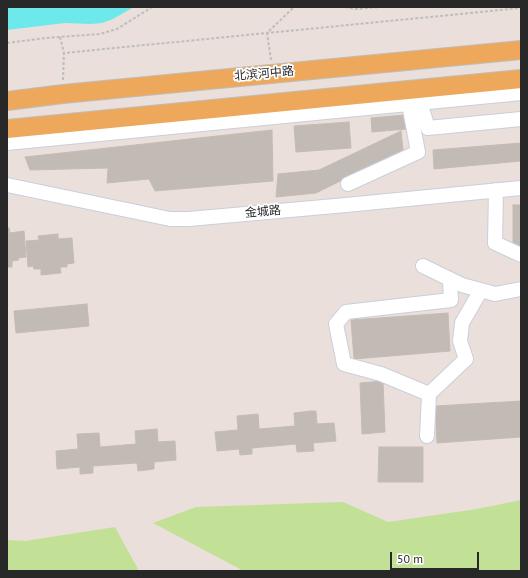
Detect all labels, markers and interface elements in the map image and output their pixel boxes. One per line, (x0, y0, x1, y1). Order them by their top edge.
street label: 北滨河中路 (233, 64, 295, 84)
street label: 金城路 (244, 203, 282, 221)
scale bar (392, 544, 481, 570)
text: 50 m (397, 551, 423, 566)

